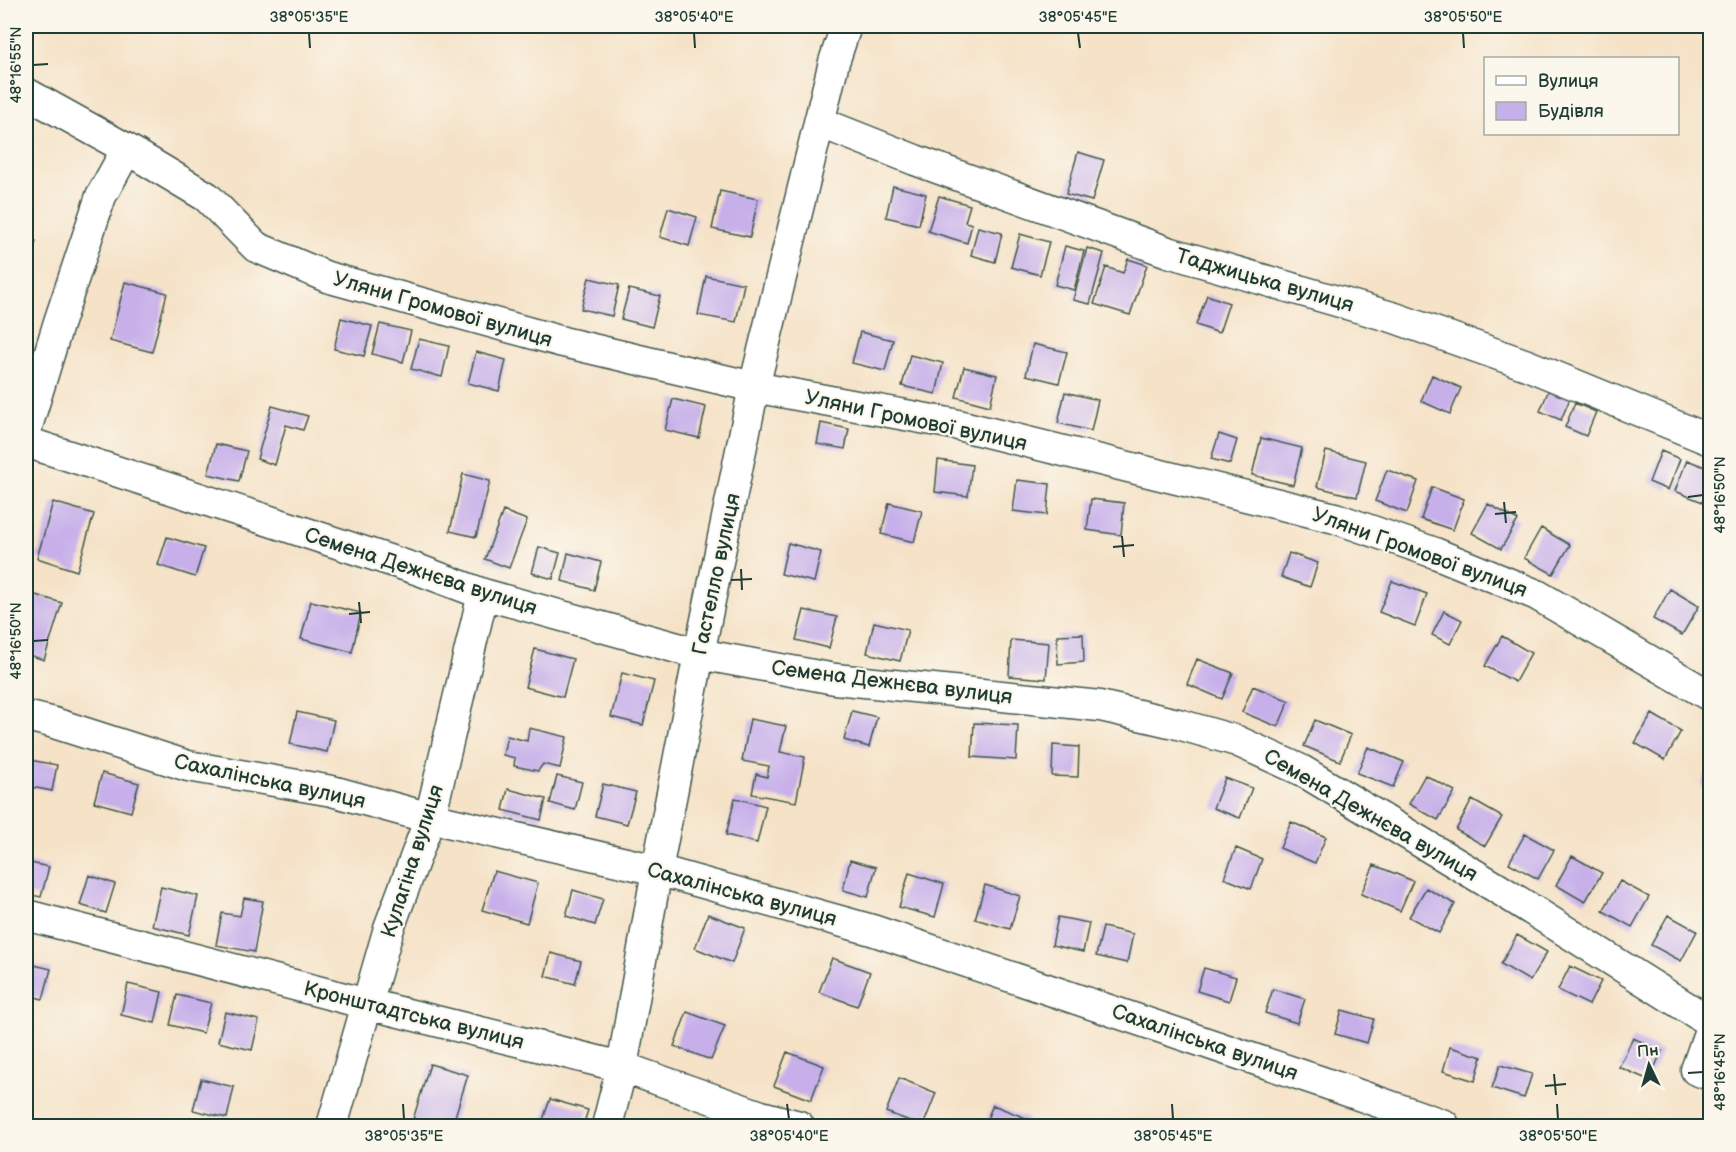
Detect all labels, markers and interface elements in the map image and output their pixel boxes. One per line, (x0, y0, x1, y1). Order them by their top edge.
text: 38°05'35"E (270, 8, 349, 27)
text: 38°05'40"E (654, 8, 734, 27)
text: 38°05'45"E (1039, 8, 1118, 27)
text: 38°05'50"E (1424, 8, 1502, 27)
text: 48°16'55"N (7, 26, 26, 104)
legend (1484, 57, 1679, 135)
text: Вулиця (1538, 71, 1599, 92)
text: Будівля (1538, 101, 1604, 122)
street label: Таджицька вулиця (1173, 243, 1357, 318)
street label: Уляни Громової вулиця (330, 266, 555, 353)
street label: Уляни Громової вулиця (802, 385, 1029, 456)
text: 48°16'50"N (1711, 456, 1730, 534)
street label: Гастелло вулиця (687, 491, 746, 657)
street label: Уляни Громової вулиця (1309, 502, 1531, 603)
street label: Семена Дежнєва вулиця (302, 522, 540, 621)
text: 48°16'50"N (7, 602, 26, 680)
street label: Семена Дежнєва вулиця (770, 655, 1014, 710)
street label: Семена Дежнєва вулиця (1259, 744, 1482, 887)
street label: Сахалінська вулиця (172, 749, 368, 814)
street label: Кулагіна вулиця (376, 782, 449, 941)
street label: Сахалінська вулиця (644, 857, 839, 932)
street label: Кронштадтська вулиця (301, 976, 527, 1055)
street label: Сахалінська вулиця (1108, 999, 1301, 1086)
text: 48°16'45"N (1711, 1033, 1730, 1111)
north arrow (1619, 1035, 1679, 1095)
text: Пн (1636, 1041, 1659, 1062)
text: 38°05'35"E (365, 1127, 444, 1146)
text: 38°05'40"E (749, 1127, 829, 1146)
text: 38°05'45"E (1134, 1127, 1213, 1146)
text: 38°05'50"E (1519, 1127, 1597, 1146)

